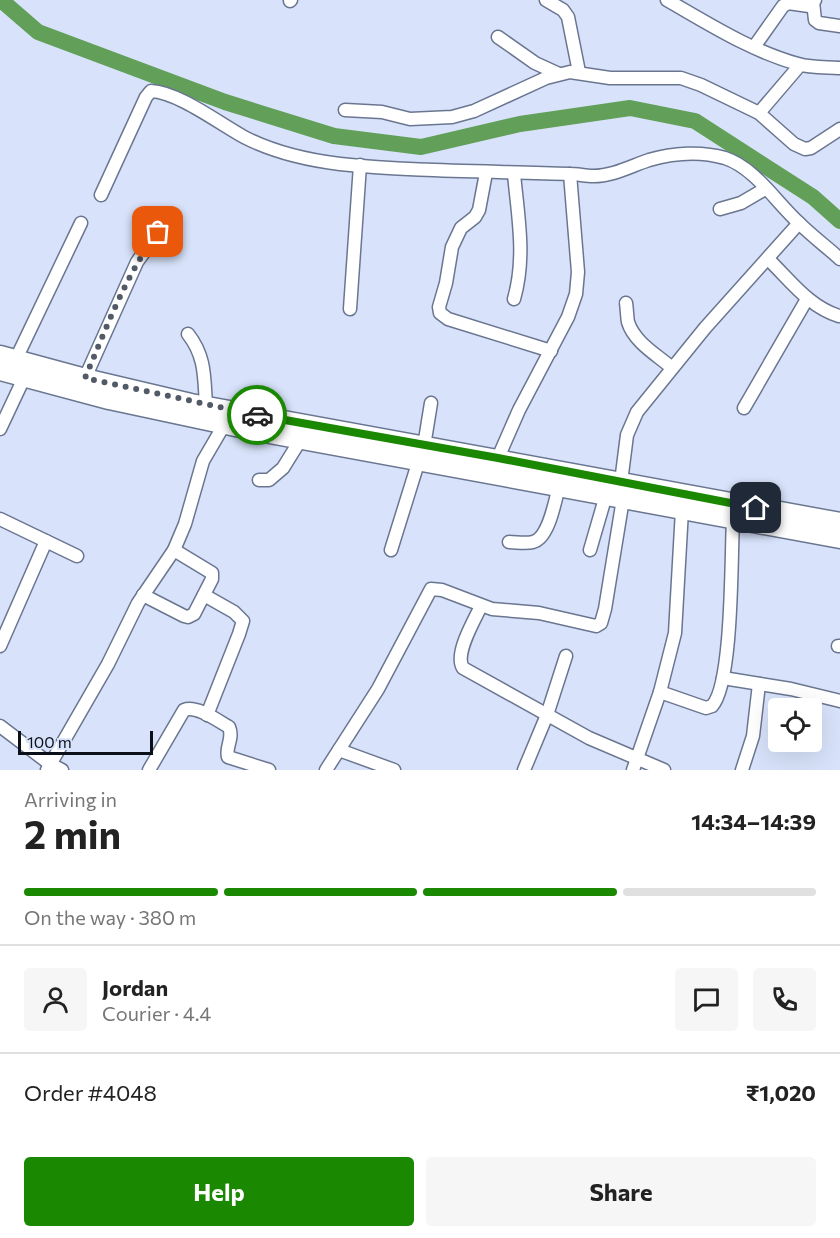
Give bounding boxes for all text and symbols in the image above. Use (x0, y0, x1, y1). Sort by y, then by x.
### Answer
pin (132, 206, 183, 257)
icon: bag (141, 215, 174, 248)
courier (227, 385, 287, 445)
icon: car (241, 399, 274, 432)
pin (730, 482, 781, 533)
icon: home (739, 491, 772, 524)
map controls (768, 698, 822, 752)
button: locate (768, 698, 822, 752)
scale bar (18, 728, 153, 756)
text: 100 m (27, 732, 72, 751)
text: Arriving in (24, 787, 117, 811)
text: 14:34–14:39 (691, 808, 816, 835)
text: 2 min (24, 809, 121, 857)
text: On the way · 380 m (24, 905, 196, 929)
button: person (24, 968, 87, 1031)
button: chat (675, 968, 738, 1031)
button: phone (753, 968, 816, 1031)
text: Jordan (102, 974, 168, 1001)
text: Courier · 4.4 (102, 1001, 211, 1025)
text: Order #4048 (24, 1079, 157, 1106)
text: ₹1,020 (746, 1079, 816, 1106)
button: Help (24, 1157, 414, 1226)
button: Share (426, 1157, 816, 1226)

